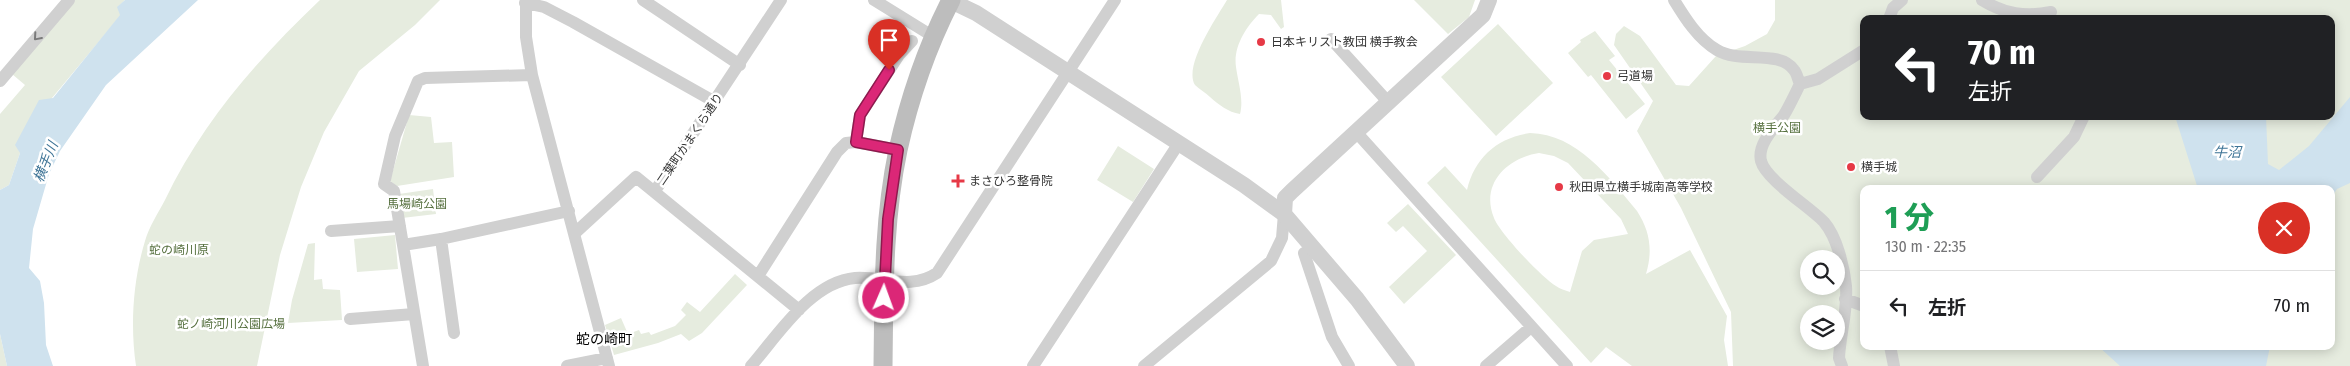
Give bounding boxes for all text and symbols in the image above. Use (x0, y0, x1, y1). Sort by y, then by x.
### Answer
pin (868, 19, 910, 70)
icon: arrive (875, 26, 903, 54)
one-way arrow (35, 31, 43, 40)
text: 70 m (1968, 31, 2036, 73)
place label: 日本キリスト教団 横手教会 (1271, 35, 1418, 49)
icon: left (1885, 35, 1950, 100)
marker: 日本キリスト教団 横手教会 (1255, 36, 1267, 48)
place label: 弓道場 (1617, 69, 1653, 83)
marker: 弓道場 (1601, 70, 1613, 82)
text: 左折 (1968, 78, 2012, 105)
street label: 二葉町かまくら通り (654, 90, 726, 188)
park label: 横手公園 (1753, 121, 1801, 135)
water label: 横手川 (30, 137, 62, 185)
water label: 牛沼 (2213, 144, 2243, 161)
place label: 横手城 (1861, 160, 1897, 174)
marker: 横手城 (1845, 161, 1857, 173)
marker: まさひろ整骨院 (951, 174, 965, 188)
place label: まさひろ整骨院 (969, 174, 1053, 188)
place label: 秋田県立横手城南高等学校 (1569, 180, 1713, 194)
marker: 秋田県立横手城南高等学校 (1553, 181, 1565, 193)
park label: 馬場崎公園 (387, 197, 447, 211)
text: 1 分 (1885, 200, 1934, 236)
button: close (2258, 202, 2310, 254)
text: 130 m · 22:35 (1885, 237, 1966, 256)
park label: 蛇の崎川原 (149, 243, 209, 257)
map controls (1800, 250, 1845, 350)
button: search (1800, 250, 1845, 295)
position arrow (857, 271, 909, 323)
icon: left (1885, 292, 1913, 320)
text: 70 m (2274, 294, 2310, 317)
text: 左折 (1928, 296, 1966, 319)
button: layers (1800, 305, 1845, 350)
park label: 蛇ノ崎河川公園広場 (177, 317, 285, 331)
district label: 蛇の崎町 (576, 331, 632, 348)

